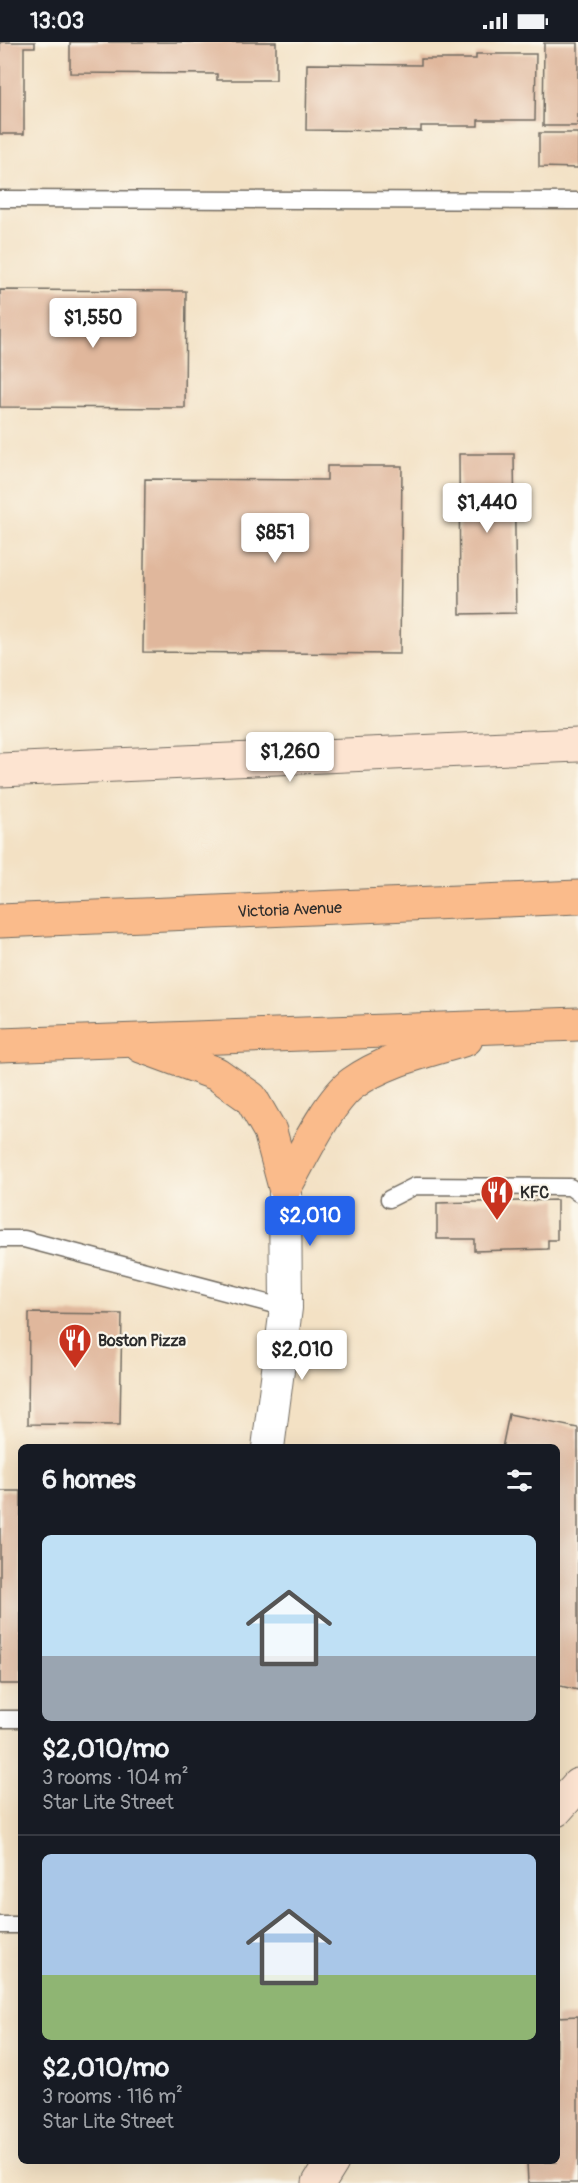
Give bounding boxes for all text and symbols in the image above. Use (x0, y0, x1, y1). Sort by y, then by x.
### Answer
text: 13:03 (30, 7, 84, 35)
pin: $1,550 (44, 298, 142, 349)
text: $1,550 (63, 305, 123, 330)
pin: $1,440 (438, 483, 536, 534)
text: $1,440 (457, 490, 517, 515)
pin: $851 (239, 513, 311, 564)
text: $851 (255, 520, 295, 545)
pin: $1,260 (241, 732, 339, 783)
text: $1,260 (260, 739, 320, 764)
street label: Victoria Avenue (237, 898, 342, 922)
restaurant icon: KFC (479, 1174, 515, 1221)
place label: KFC (520, 1183, 549, 1203)
pin: $2,010 (261, 1196, 359, 1247)
text: $2,010 (279, 1203, 341, 1228)
restaurant icon: Boston Pizza (57, 1322, 93, 1369)
pin: $2,010 (253, 1330, 351, 1381)
place label: Boston Pizza (98, 1331, 187, 1351)
text: $2,010 (271, 1337, 333, 1362)
text: 6 homes (42, 1464, 136, 1496)
icon: filters (503, 1464, 536, 1497)
icon: home (235, 1574, 343, 1682)
text: $2,010/mo (42, 1733, 169, 1765)
text: 3 rooms · 104 m² (42, 1765, 189, 1790)
text: Star Lite Street (42, 1790, 174, 1815)
icon: home (235, 1893, 343, 2001)
text: $2,010/mo (42, 2052, 169, 2084)
text: 3 rooms · 116 m² (42, 2084, 183, 2109)
text: Star Lite Street (42, 2109, 174, 2134)

